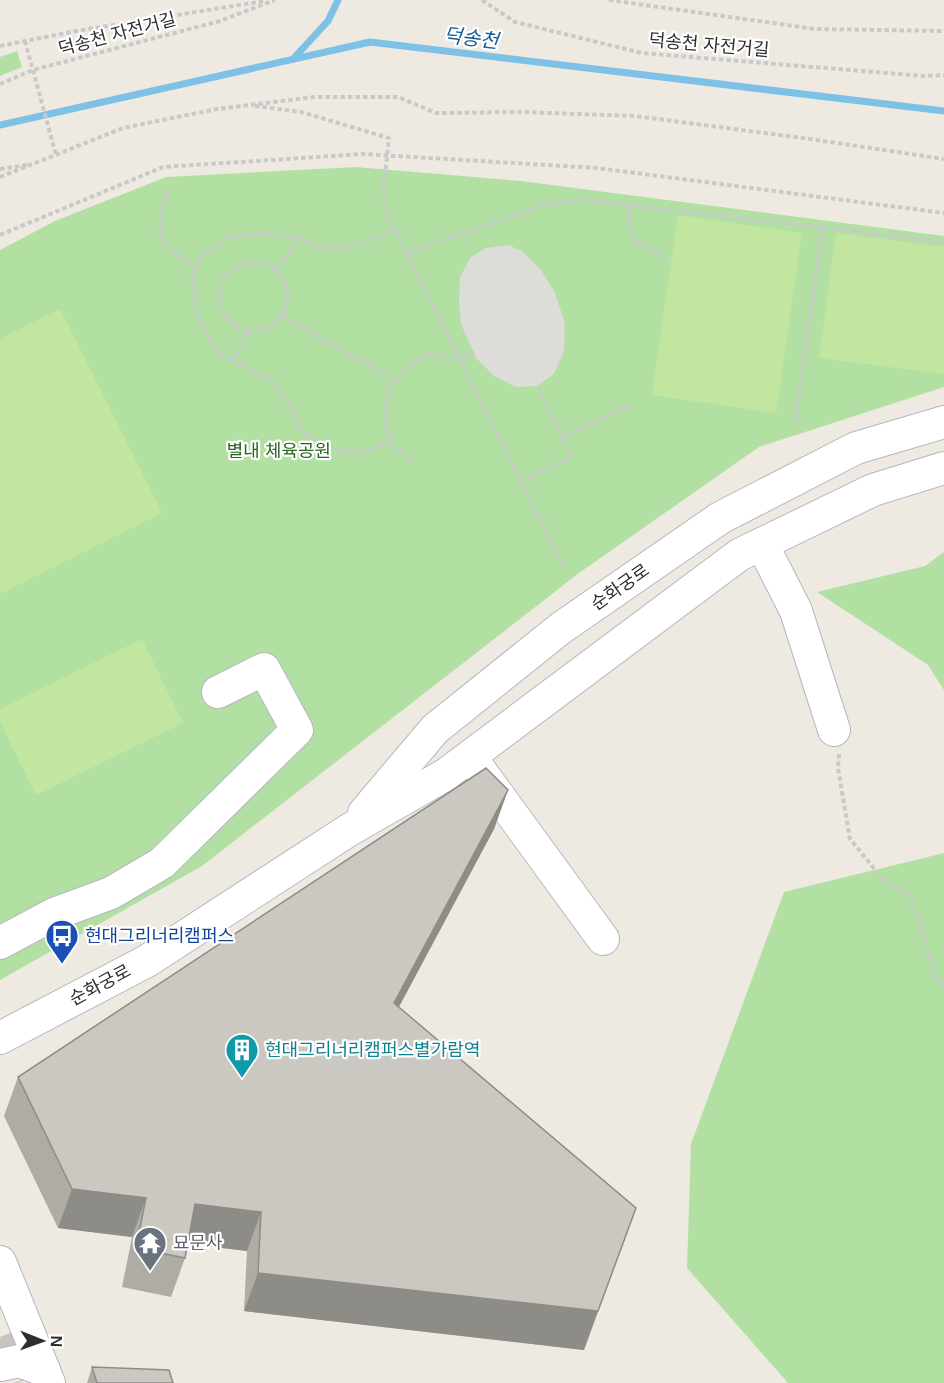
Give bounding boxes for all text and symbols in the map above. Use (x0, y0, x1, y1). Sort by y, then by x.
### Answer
street label: 덕송천 자전거길 (56, 9, 178, 59)
water label: 덕송천 (442, 24, 502, 53)
street label: 덕송천 자전거길 (648, 30, 770, 60)
park label: 별내 체육공원 (227, 441, 331, 461)
street label: 순화궁로 (587, 560, 653, 614)
bus stop icon: 현대그리너리캠퍼스 (44, 918, 80, 965)
place label: 현대그리너리캠퍼스 (85, 926, 234, 946)
street label: 순화궁로 (66, 961, 134, 1009)
building icon: 현대그리너리캠퍼스별가람역 (224, 1032, 260, 1079)
place label: 현대그리너리캠퍼스별가람역 (265, 1040, 480, 1060)
temple icon: 묘문사 (132, 1225, 168, 1272)
place label: 묘문사 (173, 1233, 223, 1253)
north arrow (12, 1311, 72, 1371)
text: N (48, 1335, 65, 1347)

